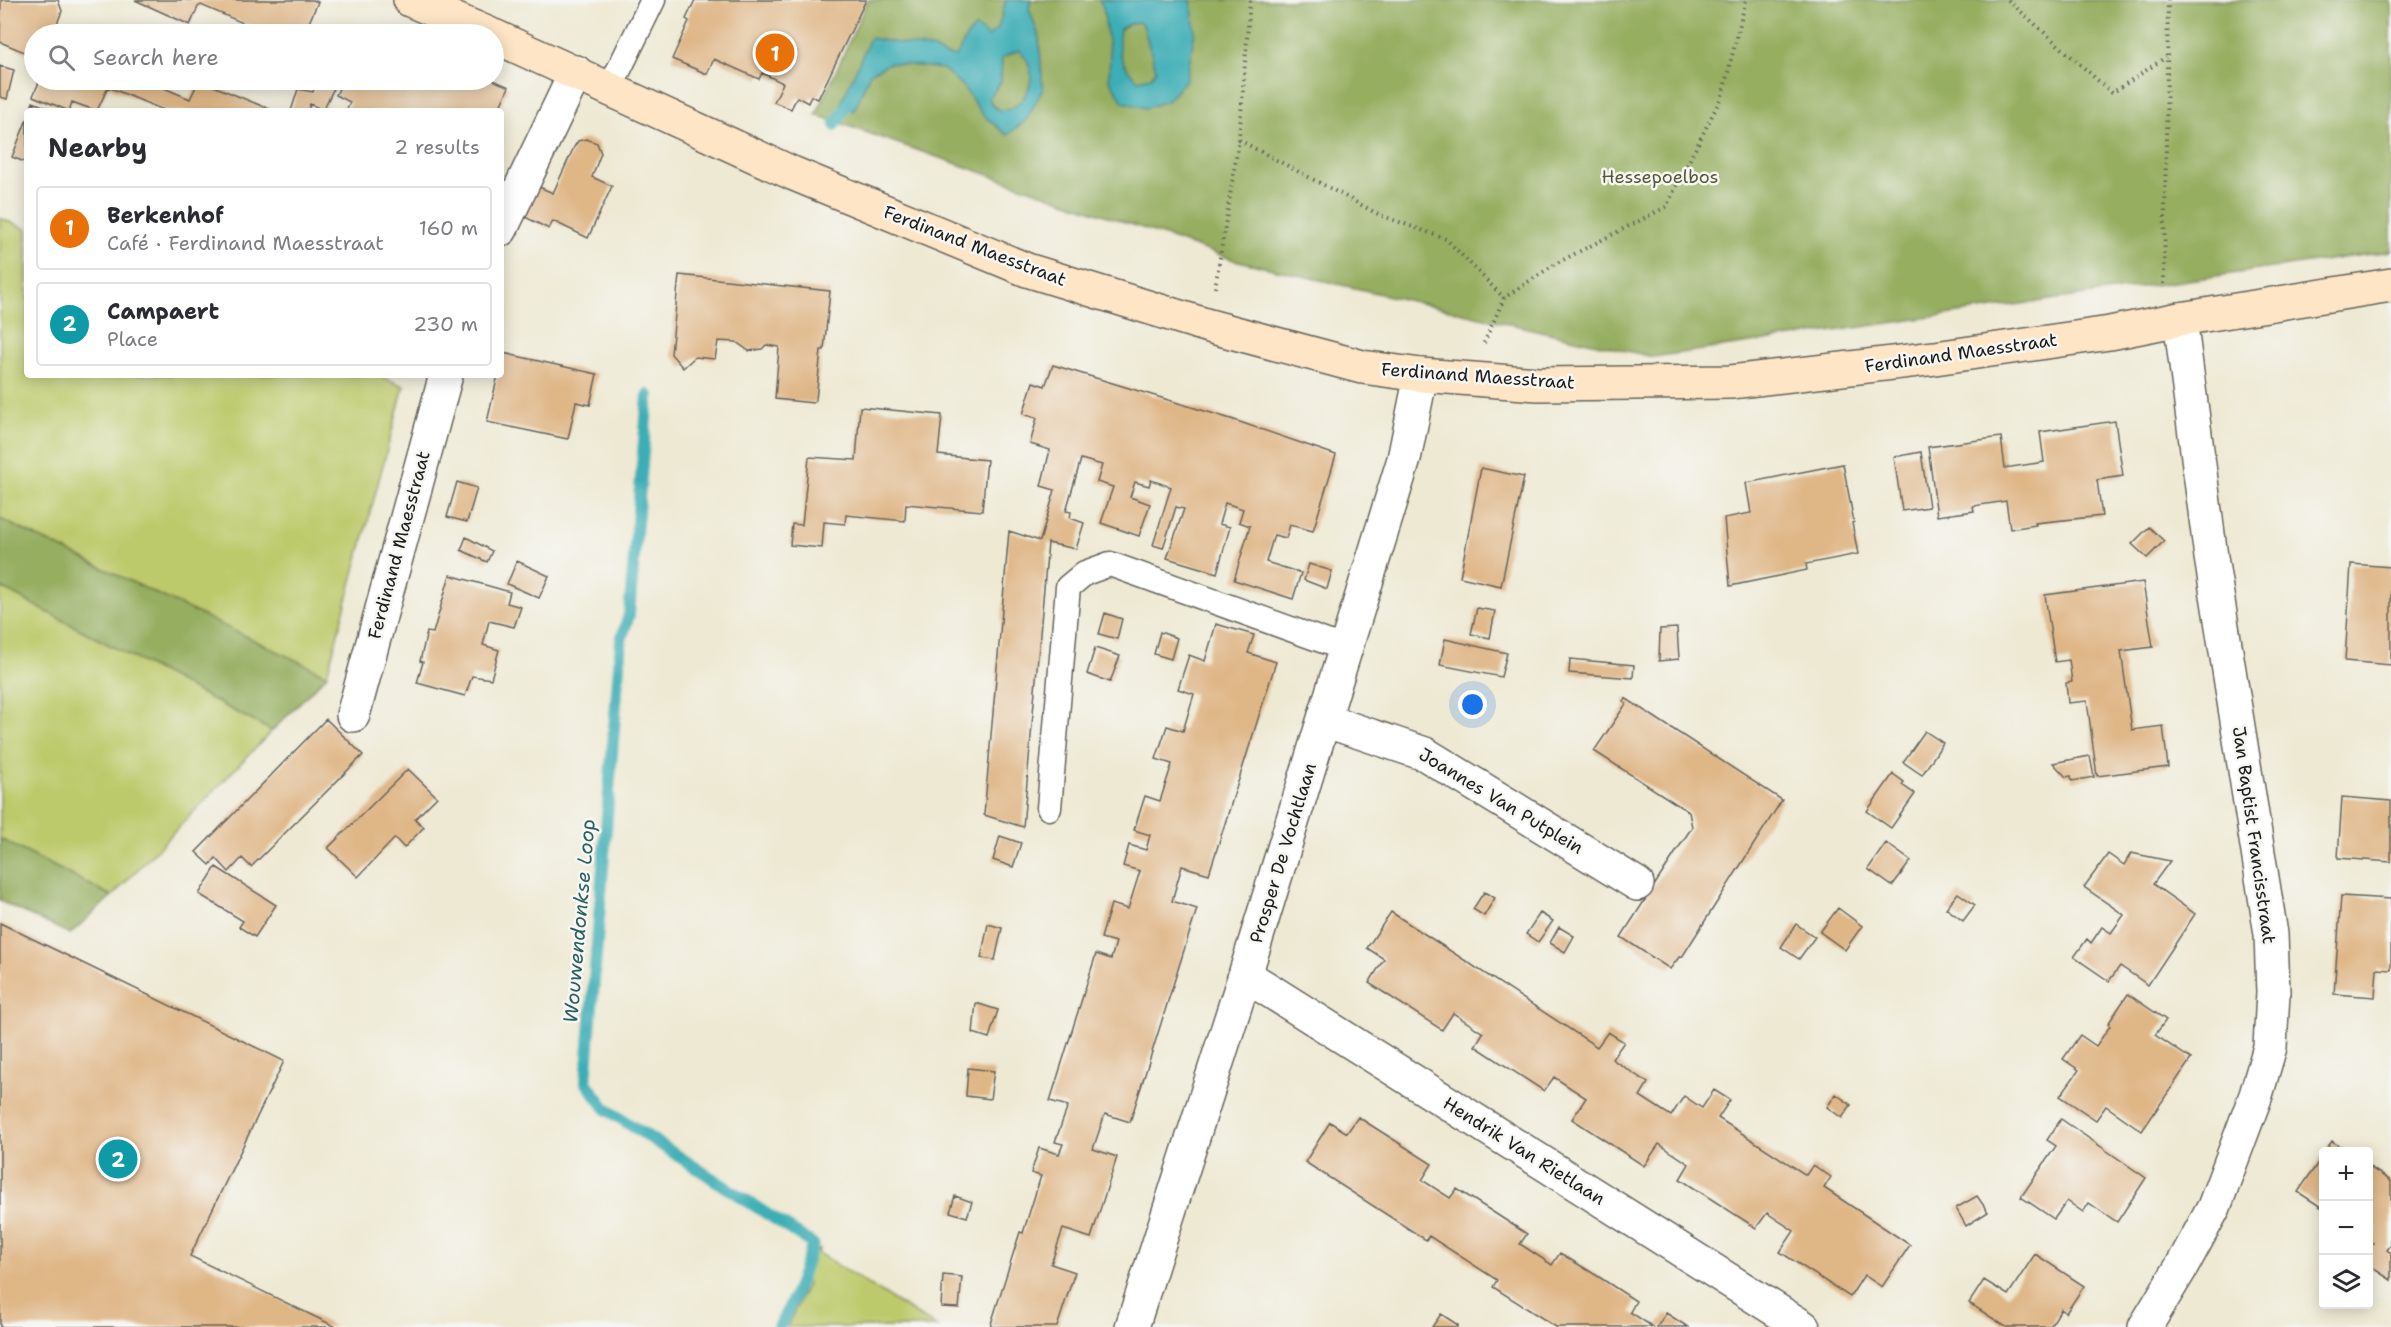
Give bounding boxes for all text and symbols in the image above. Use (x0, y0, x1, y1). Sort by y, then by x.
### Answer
search box (24, 24, 504, 90)
pin: 1 (756, 31, 794, 76)
icon: search (45, 41, 78, 74)
text: Search here (93, 43, 219, 72)
text: Nearby (48, 130, 147, 165)
text: 2 results (394, 134, 480, 160)
park label: Hessepoelbos (1602, 165, 1718, 189)
street label: Ferdinand Maesstraat (880, 200, 1070, 292)
text: Berkenhof (107, 201, 224, 230)
text: 1 (65, 215, 74, 241)
text: 160 m (419, 215, 478, 241)
text: Café · Ferdinand Maesstraat (107, 230, 384, 256)
text: Campaert (107, 297, 219, 326)
text: 2 (63, 311, 77, 337)
text: 230 m (413, 311, 478, 337)
text: Place (107, 326, 158, 352)
street label: Ferdinand Maesstraat (1863, 328, 2059, 378)
street label: Ferdinand Maesstraat (1380, 357, 1576, 395)
street label: Ferdinand Maesstraat (362, 448, 436, 642)
your location (1458, 690, 1487, 719)
street label: Jan Baptist Francisstraat (2227, 725, 2281, 945)
street label: Joannes Van Putplein (1414, 742, 1588, 860)
street label: Prosper De Vochtlaan (1244, 760, 1322, 946)
water label: Wouwendonkse Loop (557, 818, 601, 1024)
street label: Hendrik Van Rietlaan (1438, 1091, 1610, 1211)
pin: 2 (98, 1136, 138, 1182)
map controls (2319, 1147, 2373, 1309)
button: + (2319, 1147, 2373, 1201)
button: − (2319, 1201, 2373, 1255)
button: layers (2319, 1255, 2373, 1309)

